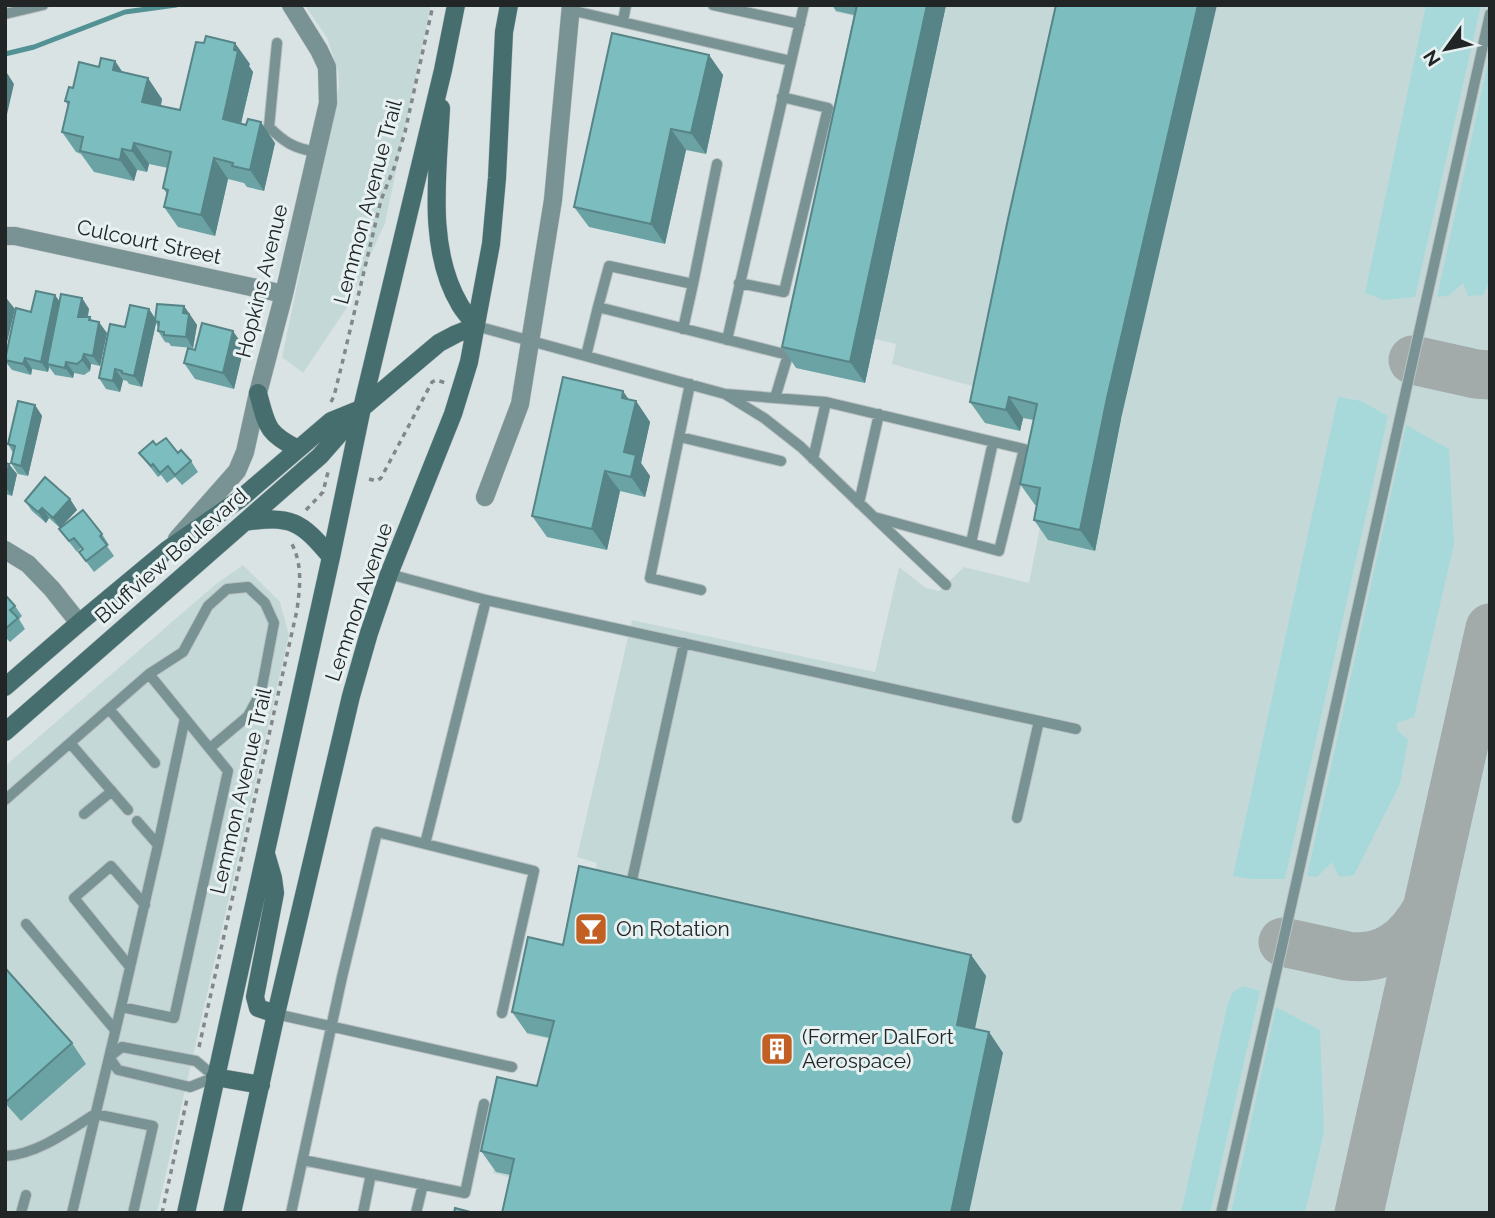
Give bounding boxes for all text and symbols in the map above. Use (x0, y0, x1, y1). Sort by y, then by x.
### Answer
north arrow (1411, 14, 1481, 84)
text: N (1419, 46, 1445, 70)
street label: Lemmon Avenue Trail (328, 97, 407, 307)
street label: Hopkins Avenue (230, 202, 293, 360)
street label: Culcourt Street (75, 214, 224, 269)
street label: Bluffview Boulevard (90, 483, 252, 628)
street label: Lemmon Avenue (320, 519, 397, 684)
street label: Lemmon Avenue Trail (205, 685, 276, 896)
bar icon: On Rotation (572, 910, 610, 948)
place label: On Rotation (616, 916, 730, 941)
place label: (Former DalFort Aerospace) (802, 1024, 954, 1073)
building icon: (Former DalFort Aerospace) (758, 1030, 796, 1068)

